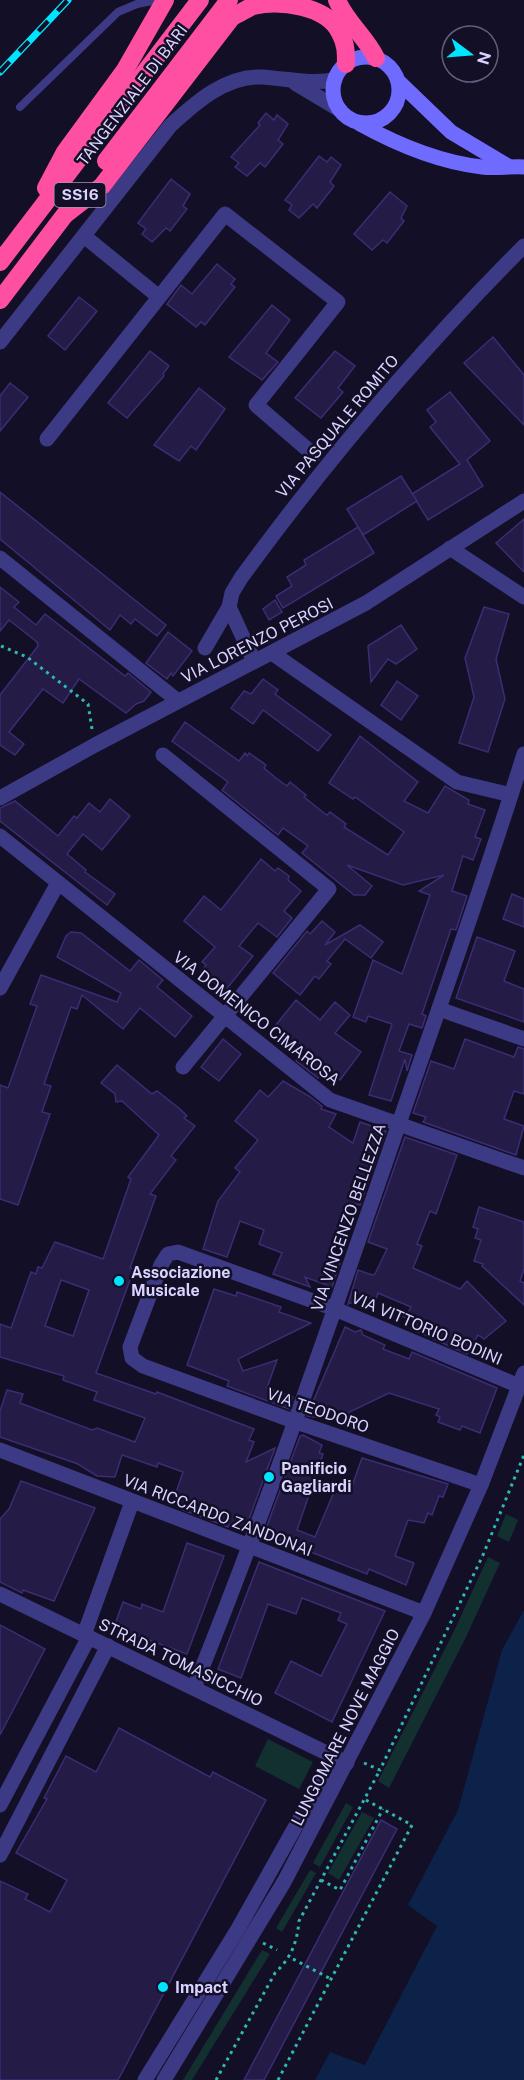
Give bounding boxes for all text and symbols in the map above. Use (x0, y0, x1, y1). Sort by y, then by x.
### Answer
street label: TANGENZIALE DI BARI (73, 21, 192, 169)
north arrow (440, 24, 500, 84)
text: N (473, 49, 495, 67)
road number: SS16 (54, 183, 106, 207)
street label: VIA PASQUALE ROMITO (272, 351, 403, 502)
street label: VIA LORENZO PEROSI (178, 594, 336, 687)
street label: VIA DOMENICO CIMAROSA (170, 947, 344, 1089)
street label: VIA VINCENZO BELLEZZA (307, 1121, 390, 1314)
place label: Associazione Musicale (131, 1263, 231, 1300)
marker: Associazione Musicale (112, 1274, 126, 1288)
street label: VIA VITTORIO BODINI (348, 1288, 505, 1369)
street label: VIA TEODORO (264, 1384, 371, 1437)
place label: Panificio Gagliardi (281, 1459, 351, 1496)
marker: Panificio Gagliardi (262, 1470, 276, 1484)
street label: VIA RICCARDO ZANDONAI (121, 1471, 315, 1560)
street label: STRADA TOMASICCHIO (96, 1614, 266, 1710)
street label: LUNGOMARE NOVE MAGGIO (287, 1626, 404, 1829)
place label: Impact (175, 1978, 228, 1997)
marker: Impact (156, 1980, 170, 1994)

